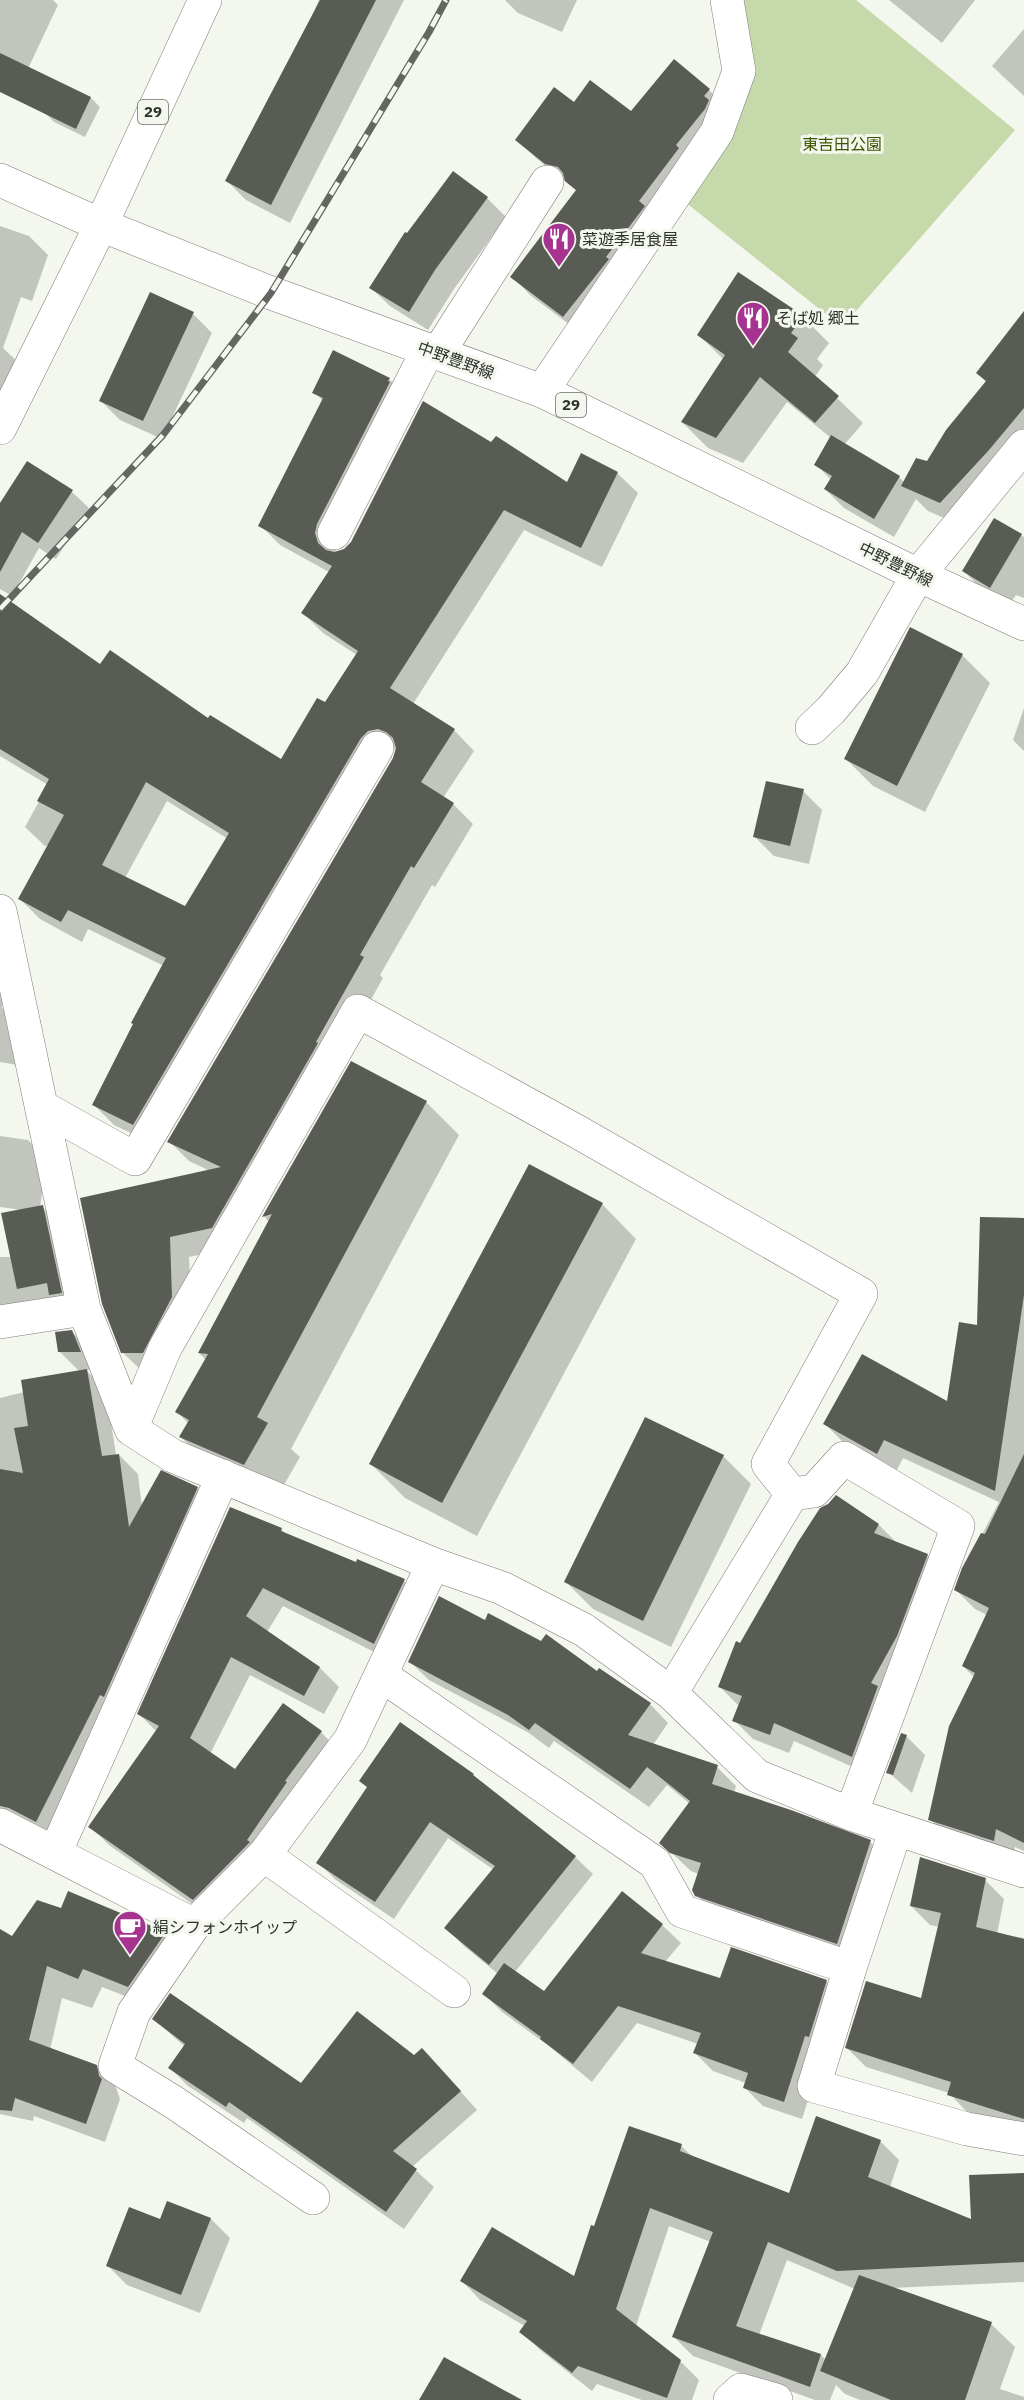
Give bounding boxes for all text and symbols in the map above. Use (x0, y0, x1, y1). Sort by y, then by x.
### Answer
road number: 29 (138, 100, 168, 124)
park label: 東吉田公園 (802, 134, 882, 154)
restaurant icon: 菜遊季居食屋 (541, 221, 577, 268)
place label: 菜遊季居食屋 (582, 229, 678, 249)
restaurant icon: そば処 郷土 (735, 300, 771, 347)
place label: そば処 郷土 (776, 308, 860, 328)
street label: 中野豊野線 (415, 337, 497, 383)
road number: 29 (556, 393, 586, 417)
street label: 中野豊野線 (856, 537, 936, 591)
cafe icon: 絹シフォンホイップ (112, 1909, 148, 1956)
place label: 絹シフォンホイップ (153, 1917, 297, 1937)

